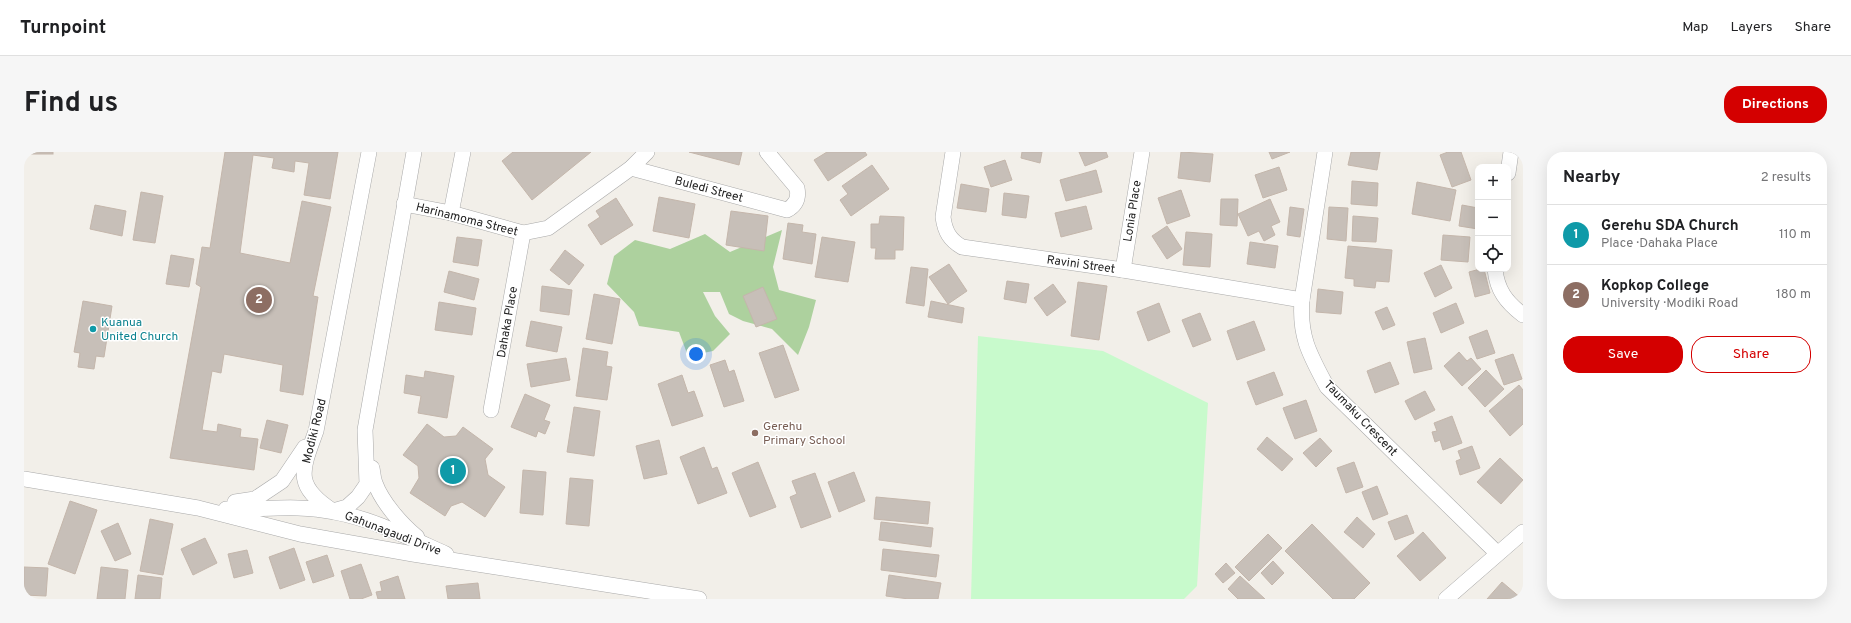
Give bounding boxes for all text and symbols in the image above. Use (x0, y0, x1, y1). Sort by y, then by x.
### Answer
text: Turnpoint (20, 16, 106, 40)
text: Map (1682, 19, 1708, 36)
text: Layers (1730, 19, 1772, 36)
text: Share (1794, 19, 1831, 36)
text: Find us (24, 86, 118, 122)
button: Directions (1724, 86, 1827, 123)
map controls (1475, 164, 1511, 272)
button: + (1475, 164, 1511, 200)
text: Nearby (1563, 167, 1620, 189)
text: 2 results (1761, 170, 1811, 186)
street label: Buledi Street (673, 173, 745, 207)
street label: Lonia Place (1120, 179, 1146, 243)
street label: Harinamoma Street (414, 200, 520, 240)
button: − (1475, 200, 1511, 236)
text: Gerehu SDA Church (1601, 217, 1739, 236)
text: 1 (1573, 227, 1579, 243)
text: 110 m (1779, 227, 1811, 243)
button: locate (1475, 236, 1511, 272)
text: Place · Dahaka Place (1601, 236, 1718, 252)
street label: Ravini Street (1046, 252, 1116, 278)
text: Kopkop College (1601, 277, 1709, 296)
pin: 2 (246, 285, 272, 315)
street label: Dahaka Place (494, 285, 522, 359)
text: 2 (1572, 287, 1580, 303)
text: 180 m (1776, 287, 1811, 303)
text: University · Modiki Road (1601, 296, 1738, 312)
place label: Kuanua United Church (101, 315, 178, 345)
marker: Kuanua United Church (88, 324, 98, 334)
button: Save (1563, 336, 1683, 373)
button: Share (1691, 336, 1811, 373)
your location (686, 344, 706, 364)
street label: Taumaku Crescent (1320, 377, 1401, 460)
street label: Modiki Road (299, 397, 331, 465)
place label: Gerehu Primary School (763, 419, 846, 449)
marker: Gerehu Primary School (750, 428, 760, 438)
pin: 1 (440, 456, 466, 486)
street label: Gahunagaudi Drive (342, 508, 443, 560)

